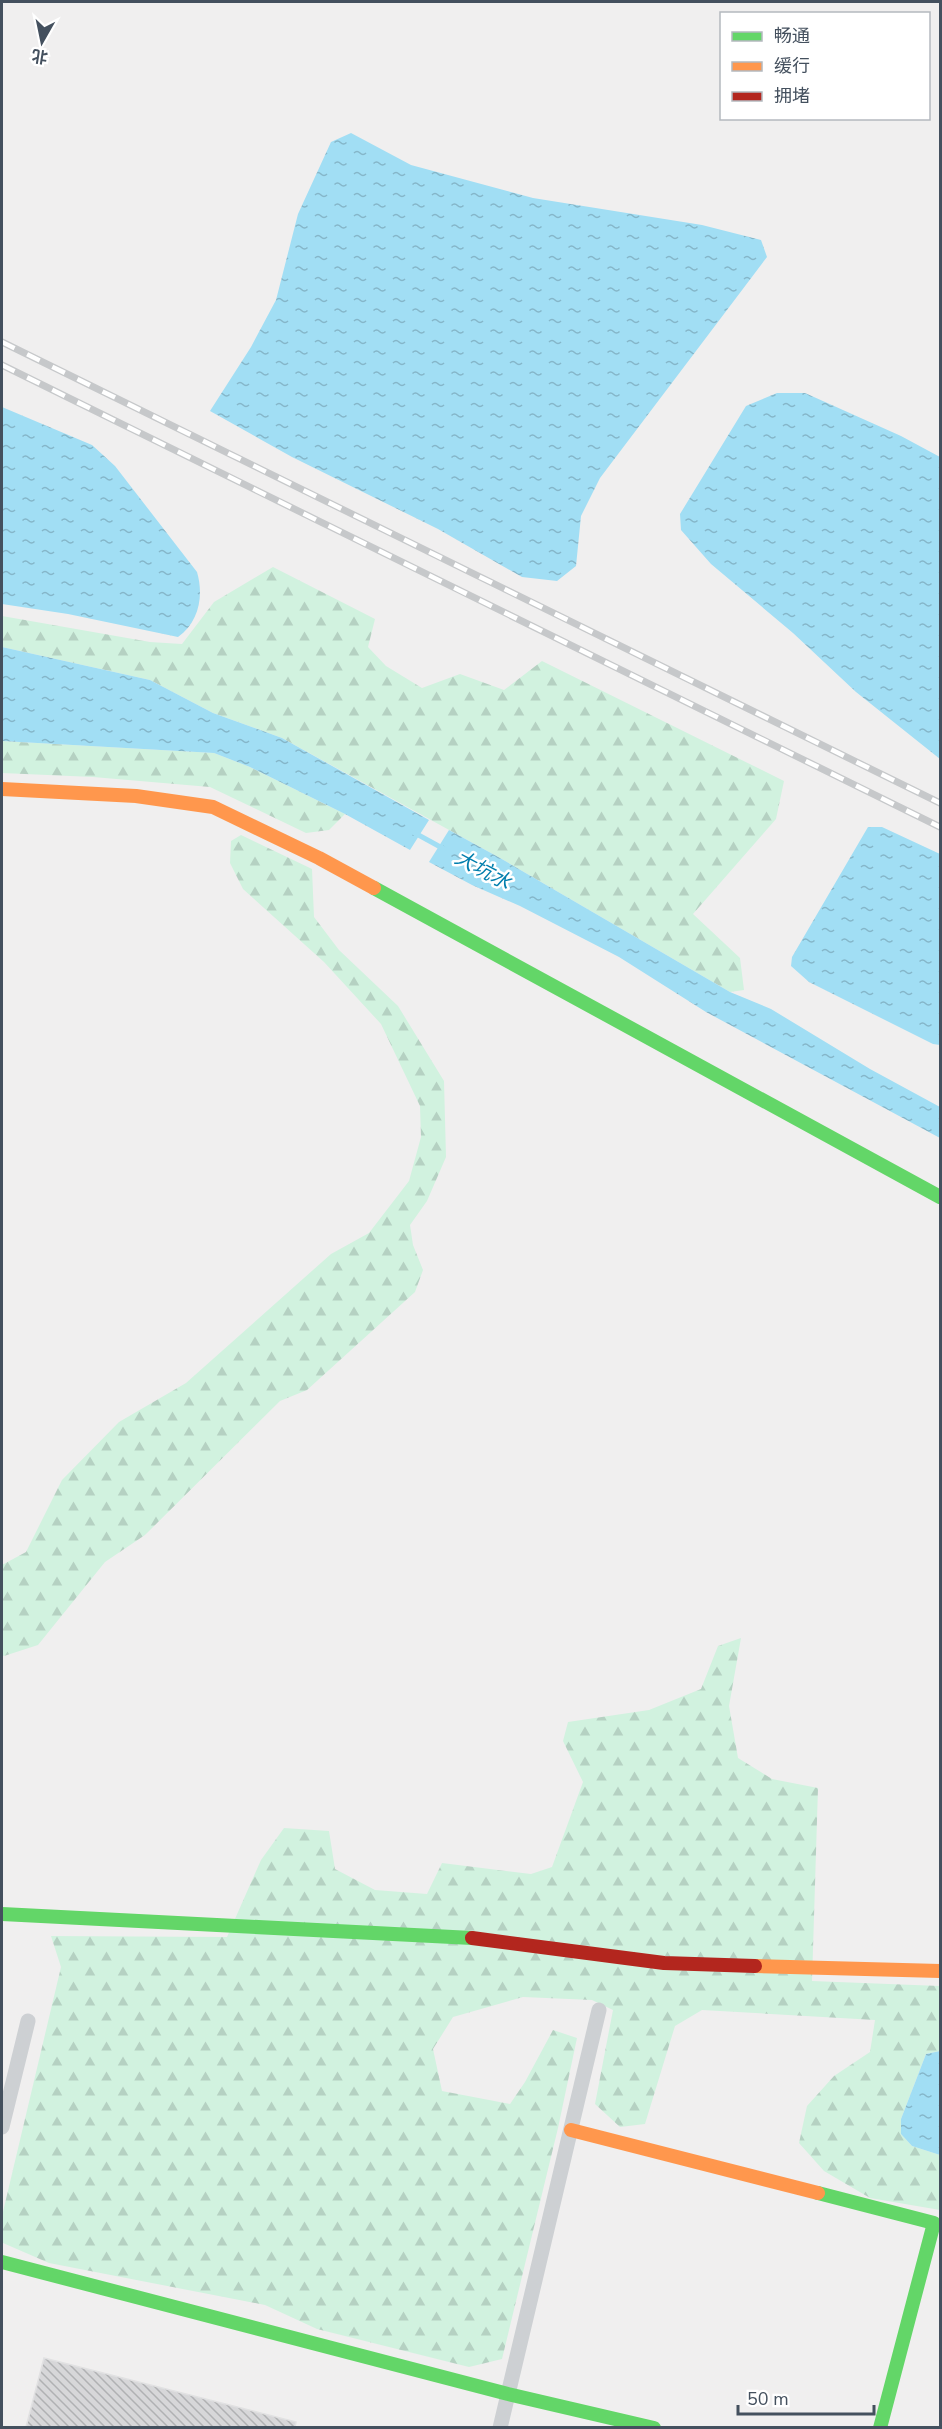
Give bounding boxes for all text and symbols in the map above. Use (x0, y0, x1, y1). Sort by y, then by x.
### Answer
north arrow (12, 12, 72, 72)
legend (720, 12, 930, 120)
text: 畅通 (774, 24, 810, 48)
text: 北 (30, 44, 49, 68)
text: 缓行 (774, 54, 810, 78)
text: 拥堵 (774, 84, 810, 108)
water label: 大坑水 (450, 844, 517, 896)
scale bar (738, 2378, 874, 2416)
text: 50 m (747, 2387, 789, 2411)

